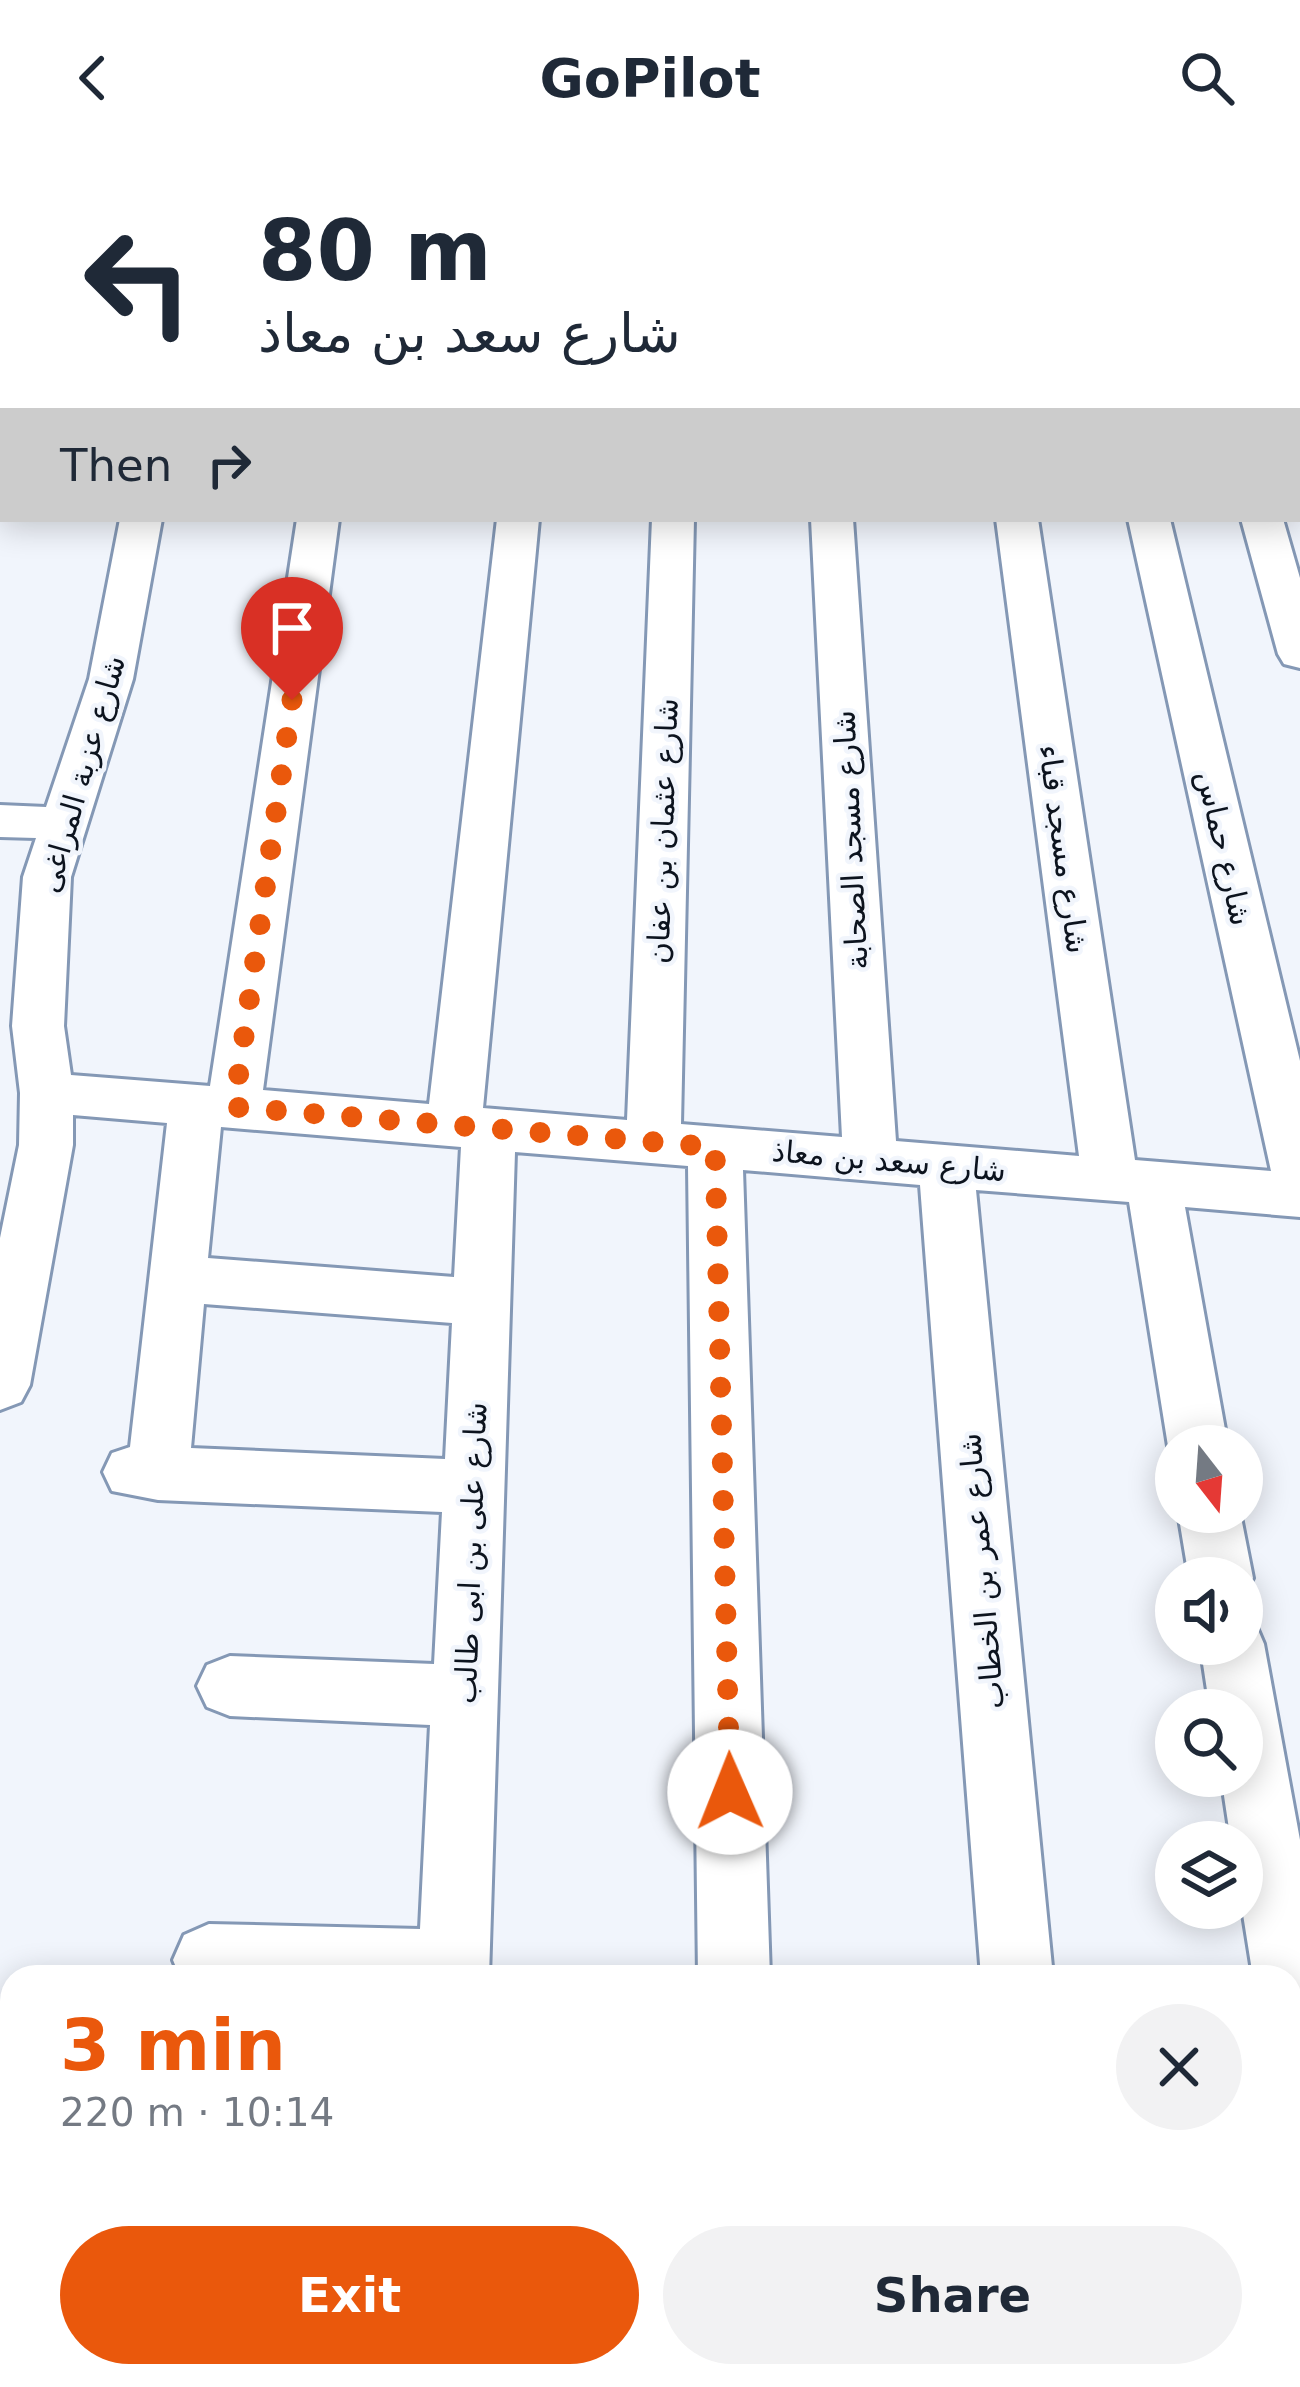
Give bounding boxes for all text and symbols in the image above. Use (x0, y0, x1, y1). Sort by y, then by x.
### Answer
icon: back (60, 45, 126, 111)
icon: search (1174, 45, 1240, 111)
text: GoPilot (540, 47, 760, 110)
text: 80 m (258, 202, 492, 300)
icon: left (60, 204, 216, 360)
text: شارع سعد بن معاذ (258, 302, 681, 365)
icon: right (196, 432, 262, 498)
text: Then (60, 439, 172, 492)
pin (241, 577, 343, 700)
icon: arrive (259, 595, 325, 661)
street label: شارع عزبة المراغى (31, 651, 132, 896)
street label: شارع عثمان بن عفان (640, 697, 685, 965)
street label: شارع مسجد الصحابة (826, 709, 875, 971)
street label: شارع مسجد قباء (1032, 742, 1095, 956)
street label: شارع حماس (1190, 767, 1259, 929)
street label: شارع سعد بن معاذ (771, 1133, 1008, 1188)
street label: شارع على بن ابى طالب (448, 1401, 493, 1705)
north arrow (1155, 1425, 1263, 1533)
map controls (1155, 1425, 1263, 1929)
street label: شارع عمر بن الخطاب (952, 1431, 1011, 1711)
button: sound (1155, 1557, 1263, 1665)
button: search (1155, 1689, 1263, 1797)
position arrow (667, 1729, 793, 1855)
button: layers (1155, 1821, 1263, 1929)
text: 3 min (60, 2003, 286, 2087)
button: close (1116, 2004, 1242, 2130)
text: 220 m · 10:14 (60, 2090, 334, 2135)
button: Exit (60, 2226, 639, 2364)
button: Share (663, 2226, 1242, 2364)

